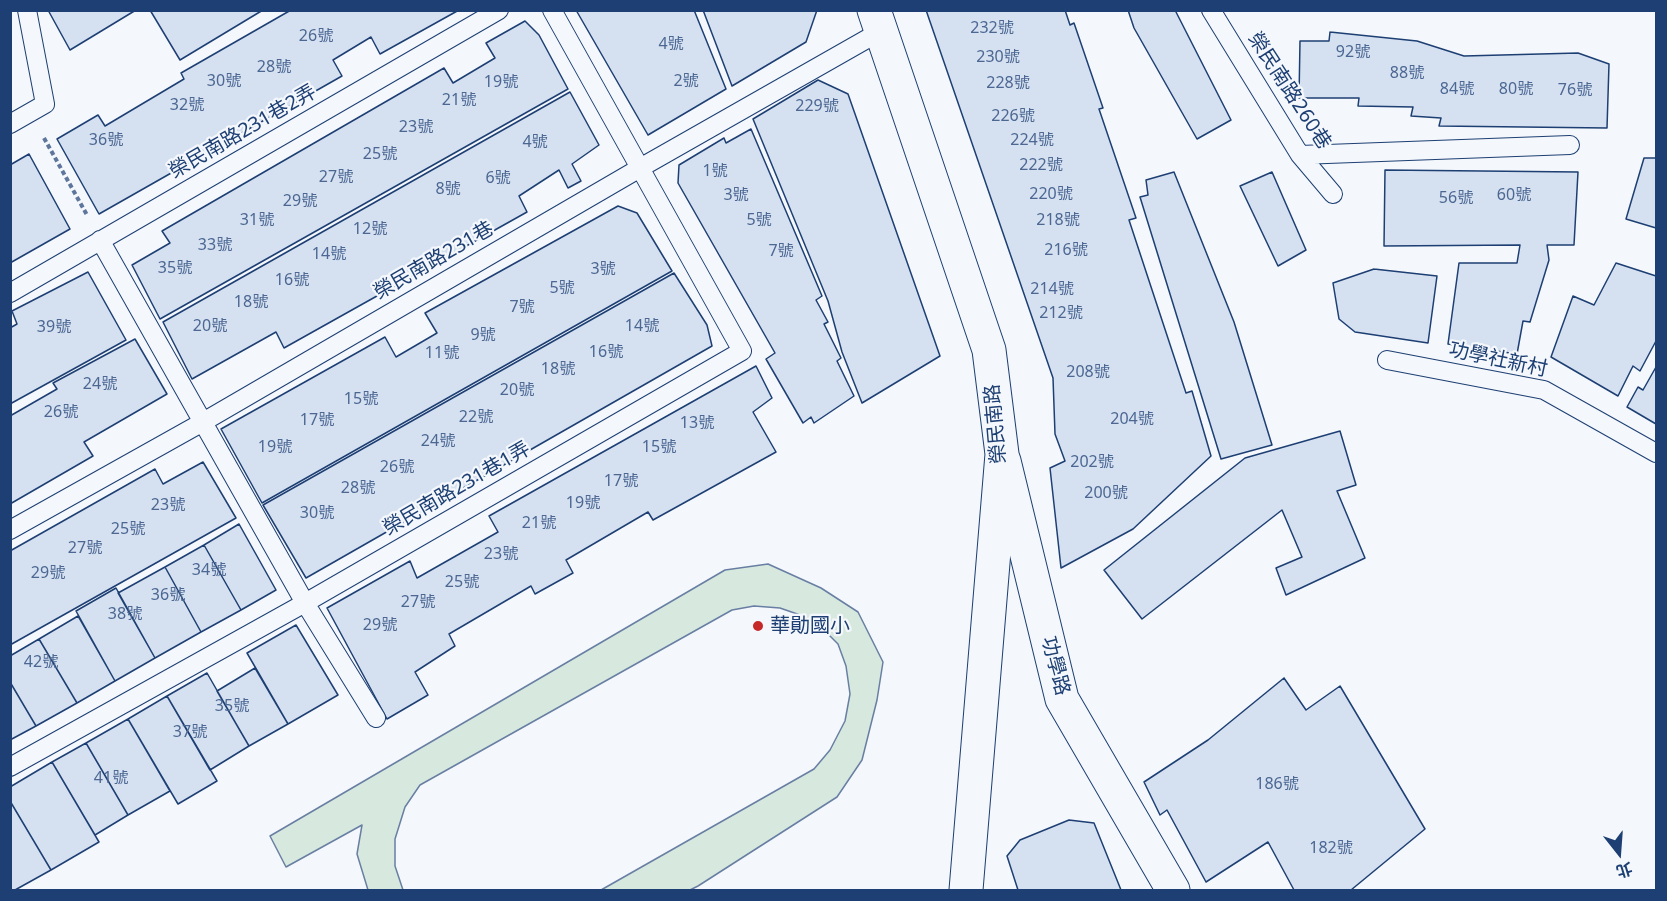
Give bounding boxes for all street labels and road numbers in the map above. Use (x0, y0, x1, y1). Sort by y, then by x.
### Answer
street label: 榮民南路260巷 (1242, 28, 1336, 154)
street label: 榮民南路231巷2弄 (165, 80, 321, 184)
street label: 榮民南路231巷 (370, 217, 498, 305)
street label: 功學社新村 (1447, 338, 1549, 382)
street label: 榮民南路 (981, 383, 1011, 465)
street label: 榮民南路231巷1弄 (379, 437, 535, 541)
street label: 功學路 (1036, 634, 1074, 698)

